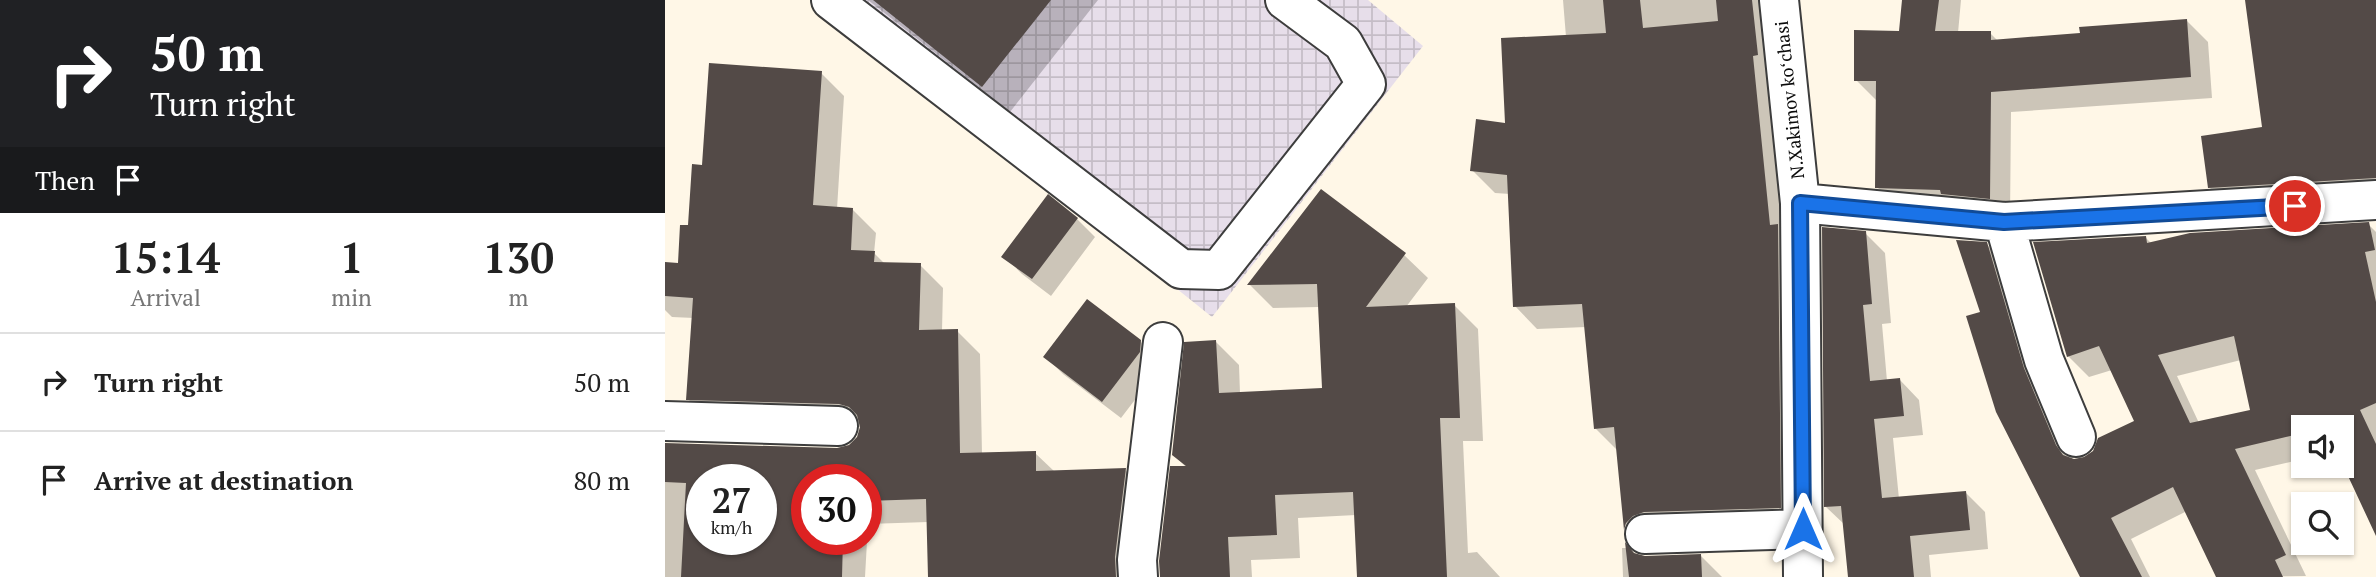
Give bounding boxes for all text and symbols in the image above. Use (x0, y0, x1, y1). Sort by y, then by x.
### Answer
text: 50 m (150, 20, 264, 85)
street label: N.Xakimov koʻchasi (1769, 20, 1809, 180)
icon: right (35, 28, 126, 119)
text: Turn right (150, 83, 296, 125)
icon: arrive (109, 161, 147, 199)
text: Then (35, 163, 95, 197)
pin (2265, 176, 2325, 236)
icon: arrive (2276, 187, 2314, 225)
text: 15:14 (111, 229, 220, 285)
text: 1 (340, 229, 363, 285)
text: 130 (483, 229, 554, 285)
text: Arrival (130, 282, 201, 313)
text: min (331, 282, 372, 313)
text: m (508, 282, 528, 313)
icon: right (35, 363, 73, 401)
text: Turn right (94, 365, 223, 399)
text: 50 m (574, 365, 630, 399)
map controls (2291, 415, 2354, 555)
button: sound (2291, 415, 2354, 478)
icon: arrive (35, 461, 73, 499)
text: Arrive at destination (94, 463, 353, 497)
text: 80 m (574, 463, 630, 497)
speed limit sign: 30 (791, 464, 882, 555)
text: 27 (712, 477, 751, 523)
position arrow (1766, 492, 1840, 566)
button: search (2291, 492, 2354, 555)
text: km/h (711, 515, 752, 539)

